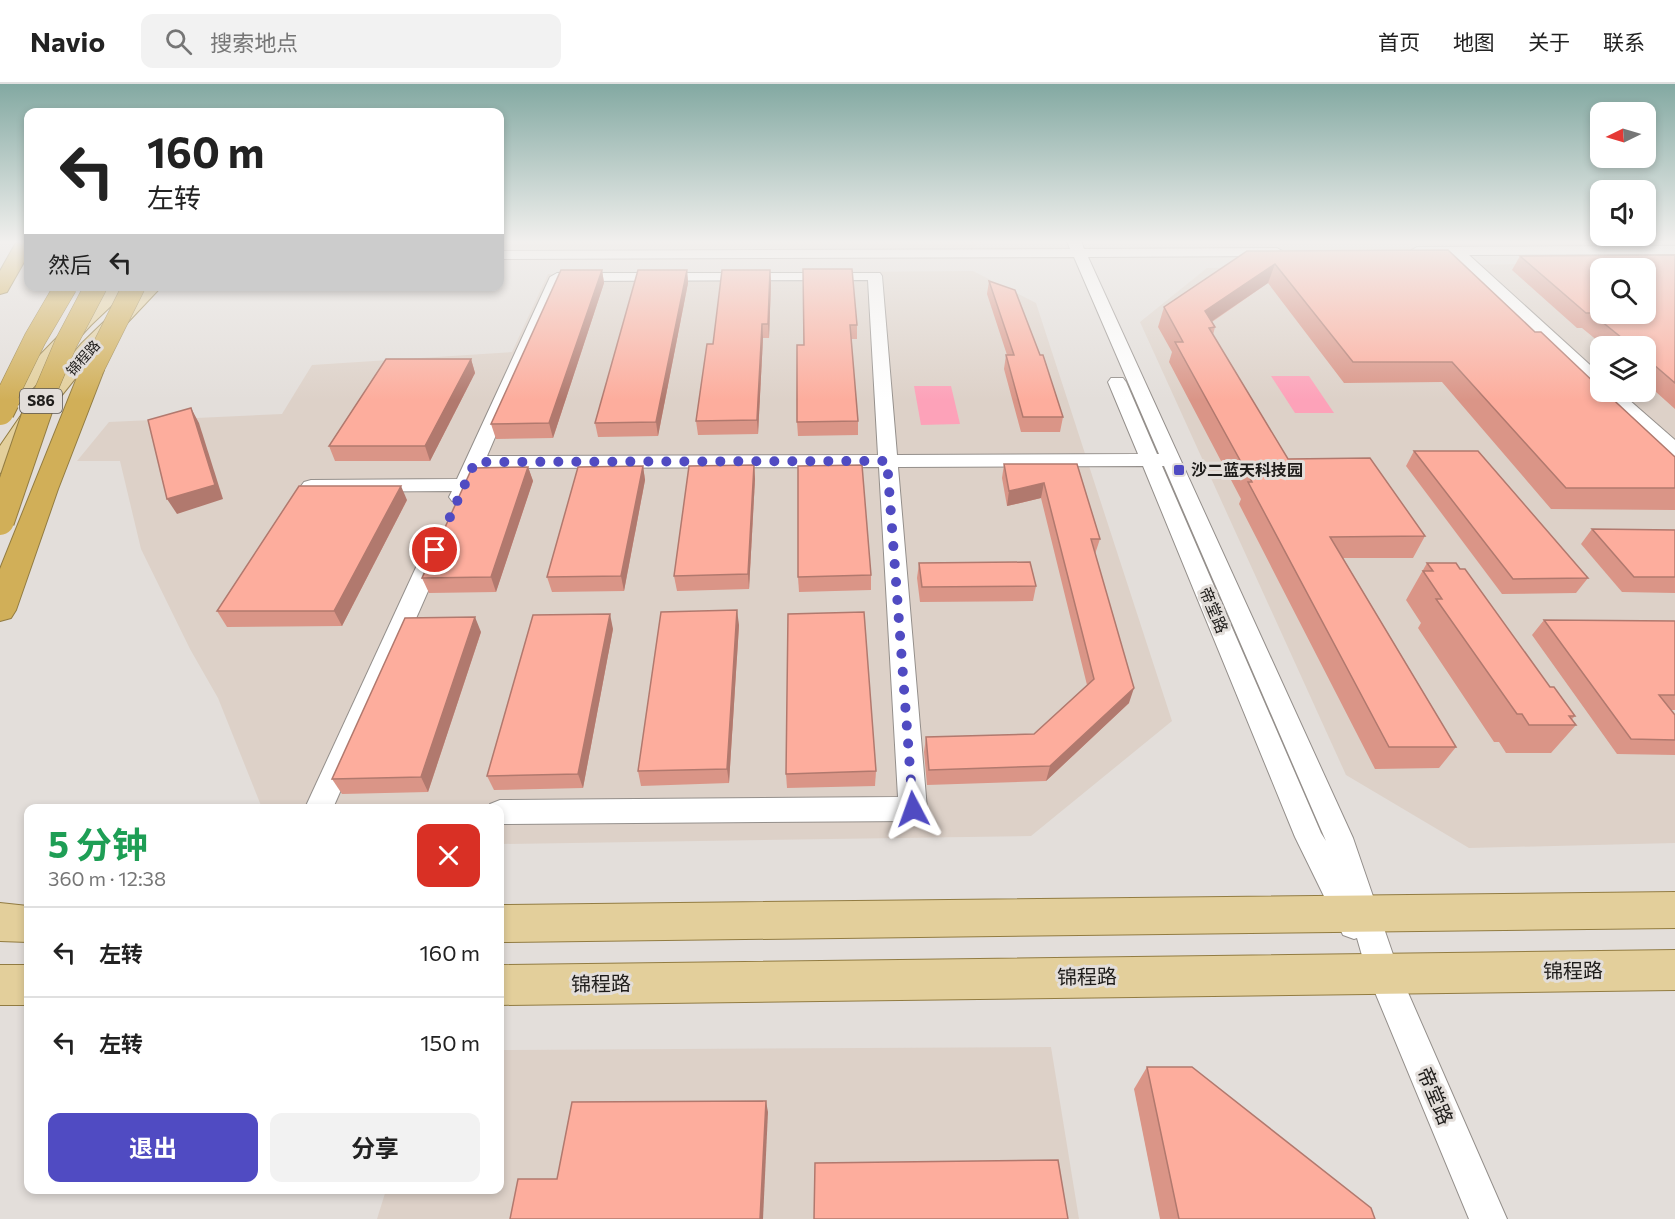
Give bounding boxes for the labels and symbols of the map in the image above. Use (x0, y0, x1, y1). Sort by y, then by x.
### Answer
north arrow (1590, 102, 1656, 168)
street label: 锦程路 (62, 336, 103, 379)
road number: S86 (20, 389, 62, 413)
place label: 沙二蓝天科技园 (1191, 460, 1303, 479)
marker: 沙二蓝天科技园 (1172, 463, 1186, 477)
pin (409, 524, 460, 575)
street label: 帝堂路 (1196, 584, 1233, 636)
position arrow (881, 777, 945, 841)
street label: 锦程路 (1543, 957, 1603, 983)
street label: 锦程路 (1057, 963, 1117, 989)
street label: 锦程路 (571, 970, 631, 996)
street label: 帝堂路 (1413, 1063, 1459, 1128)

